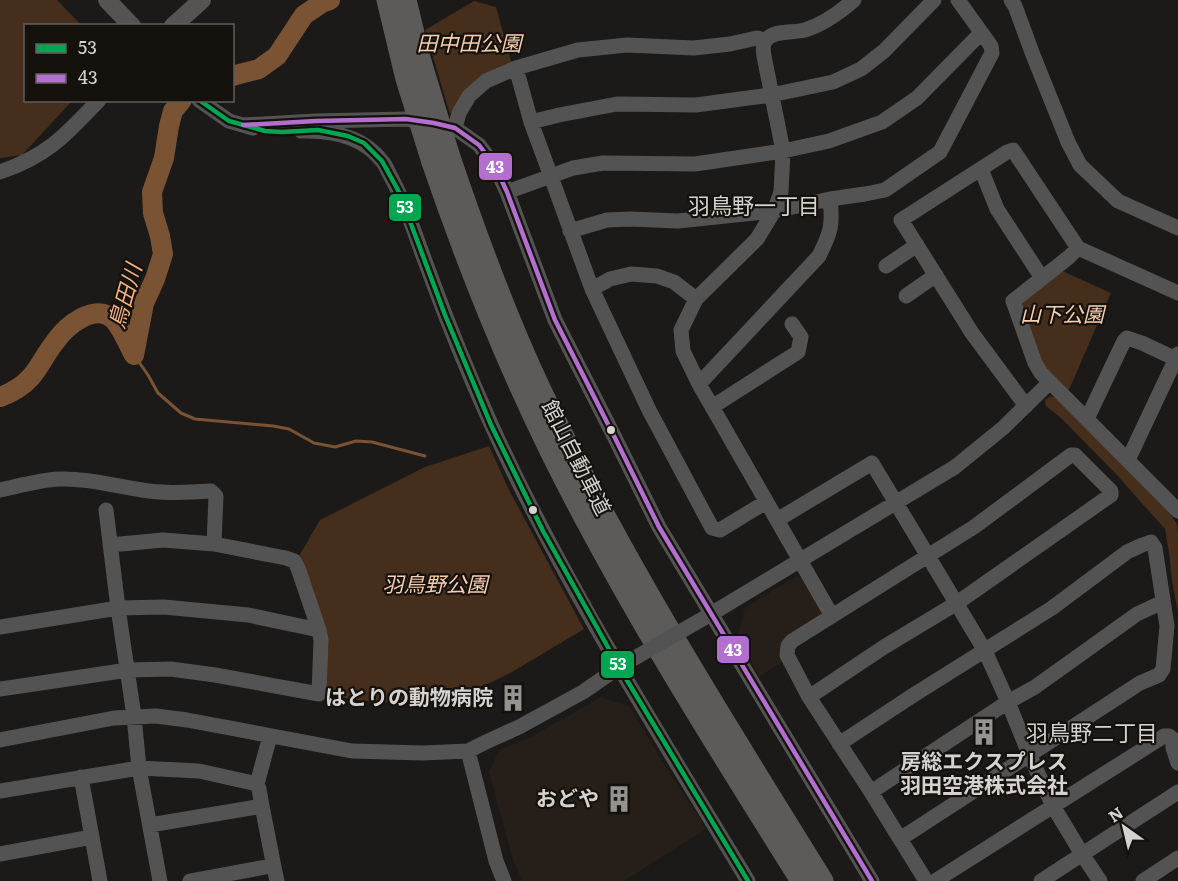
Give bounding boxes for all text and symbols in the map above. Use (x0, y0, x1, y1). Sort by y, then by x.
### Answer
legend (24, 24, 234, 102)
park label: 田中田公園 (417, 26, 524, 57)
text: 53 (78, 33, 97, 60)
text: 43 (78, 63, 98, 90)
line badge: 43 (478, 152, 513, 181)
text: 43 (486, 154, 504, 178)
district label: 羽鳥野一丁目 (688, 188, 820, 221)
line badge: 53 (388, 193, 422, 222)
text: 53 (396, 194, 414, 218)
water label: 鳥田川 (99, 257, 149, 332)
park label: 山下公園 (1020, 297, 1107, 328)
street label: 館山自動車道 (536, 394, 621, 520)
unlabelled marker (605, 424, 617, 436)
unlabelled marker (527, 504, 539, 516)
park label: 羽鳥野公園 (383, 567, 490, 598)
line badge: 43 (716, 635, 750, 664)
text: 43 (724, 637, 742, 661)
line badge: 53 (600, 650, 635, 679)
text: 53 (609, 651, 627, 675)
place label: はとりの動物病院 (325, 680, 493, 711)
building icon: はとりの動物病院 (498, 683, 528, 713)
district label: 羽鳥野二丁目 (1026, 715, 1158, 748)
building icon: 房総エクスプレス 羽田空港株式会社 (969, 717, 999, 747)
place label: 房総エクスプレス 羽田空港株式会社 (900, 744, 1068, 799)
place label: おどや (536, 781, 599, 812)
building icon: おどや (604, 784, 634, 814)
north arrow (1094, 797, 1154, 857)
text: N (1103, 800, 1127, 827)

